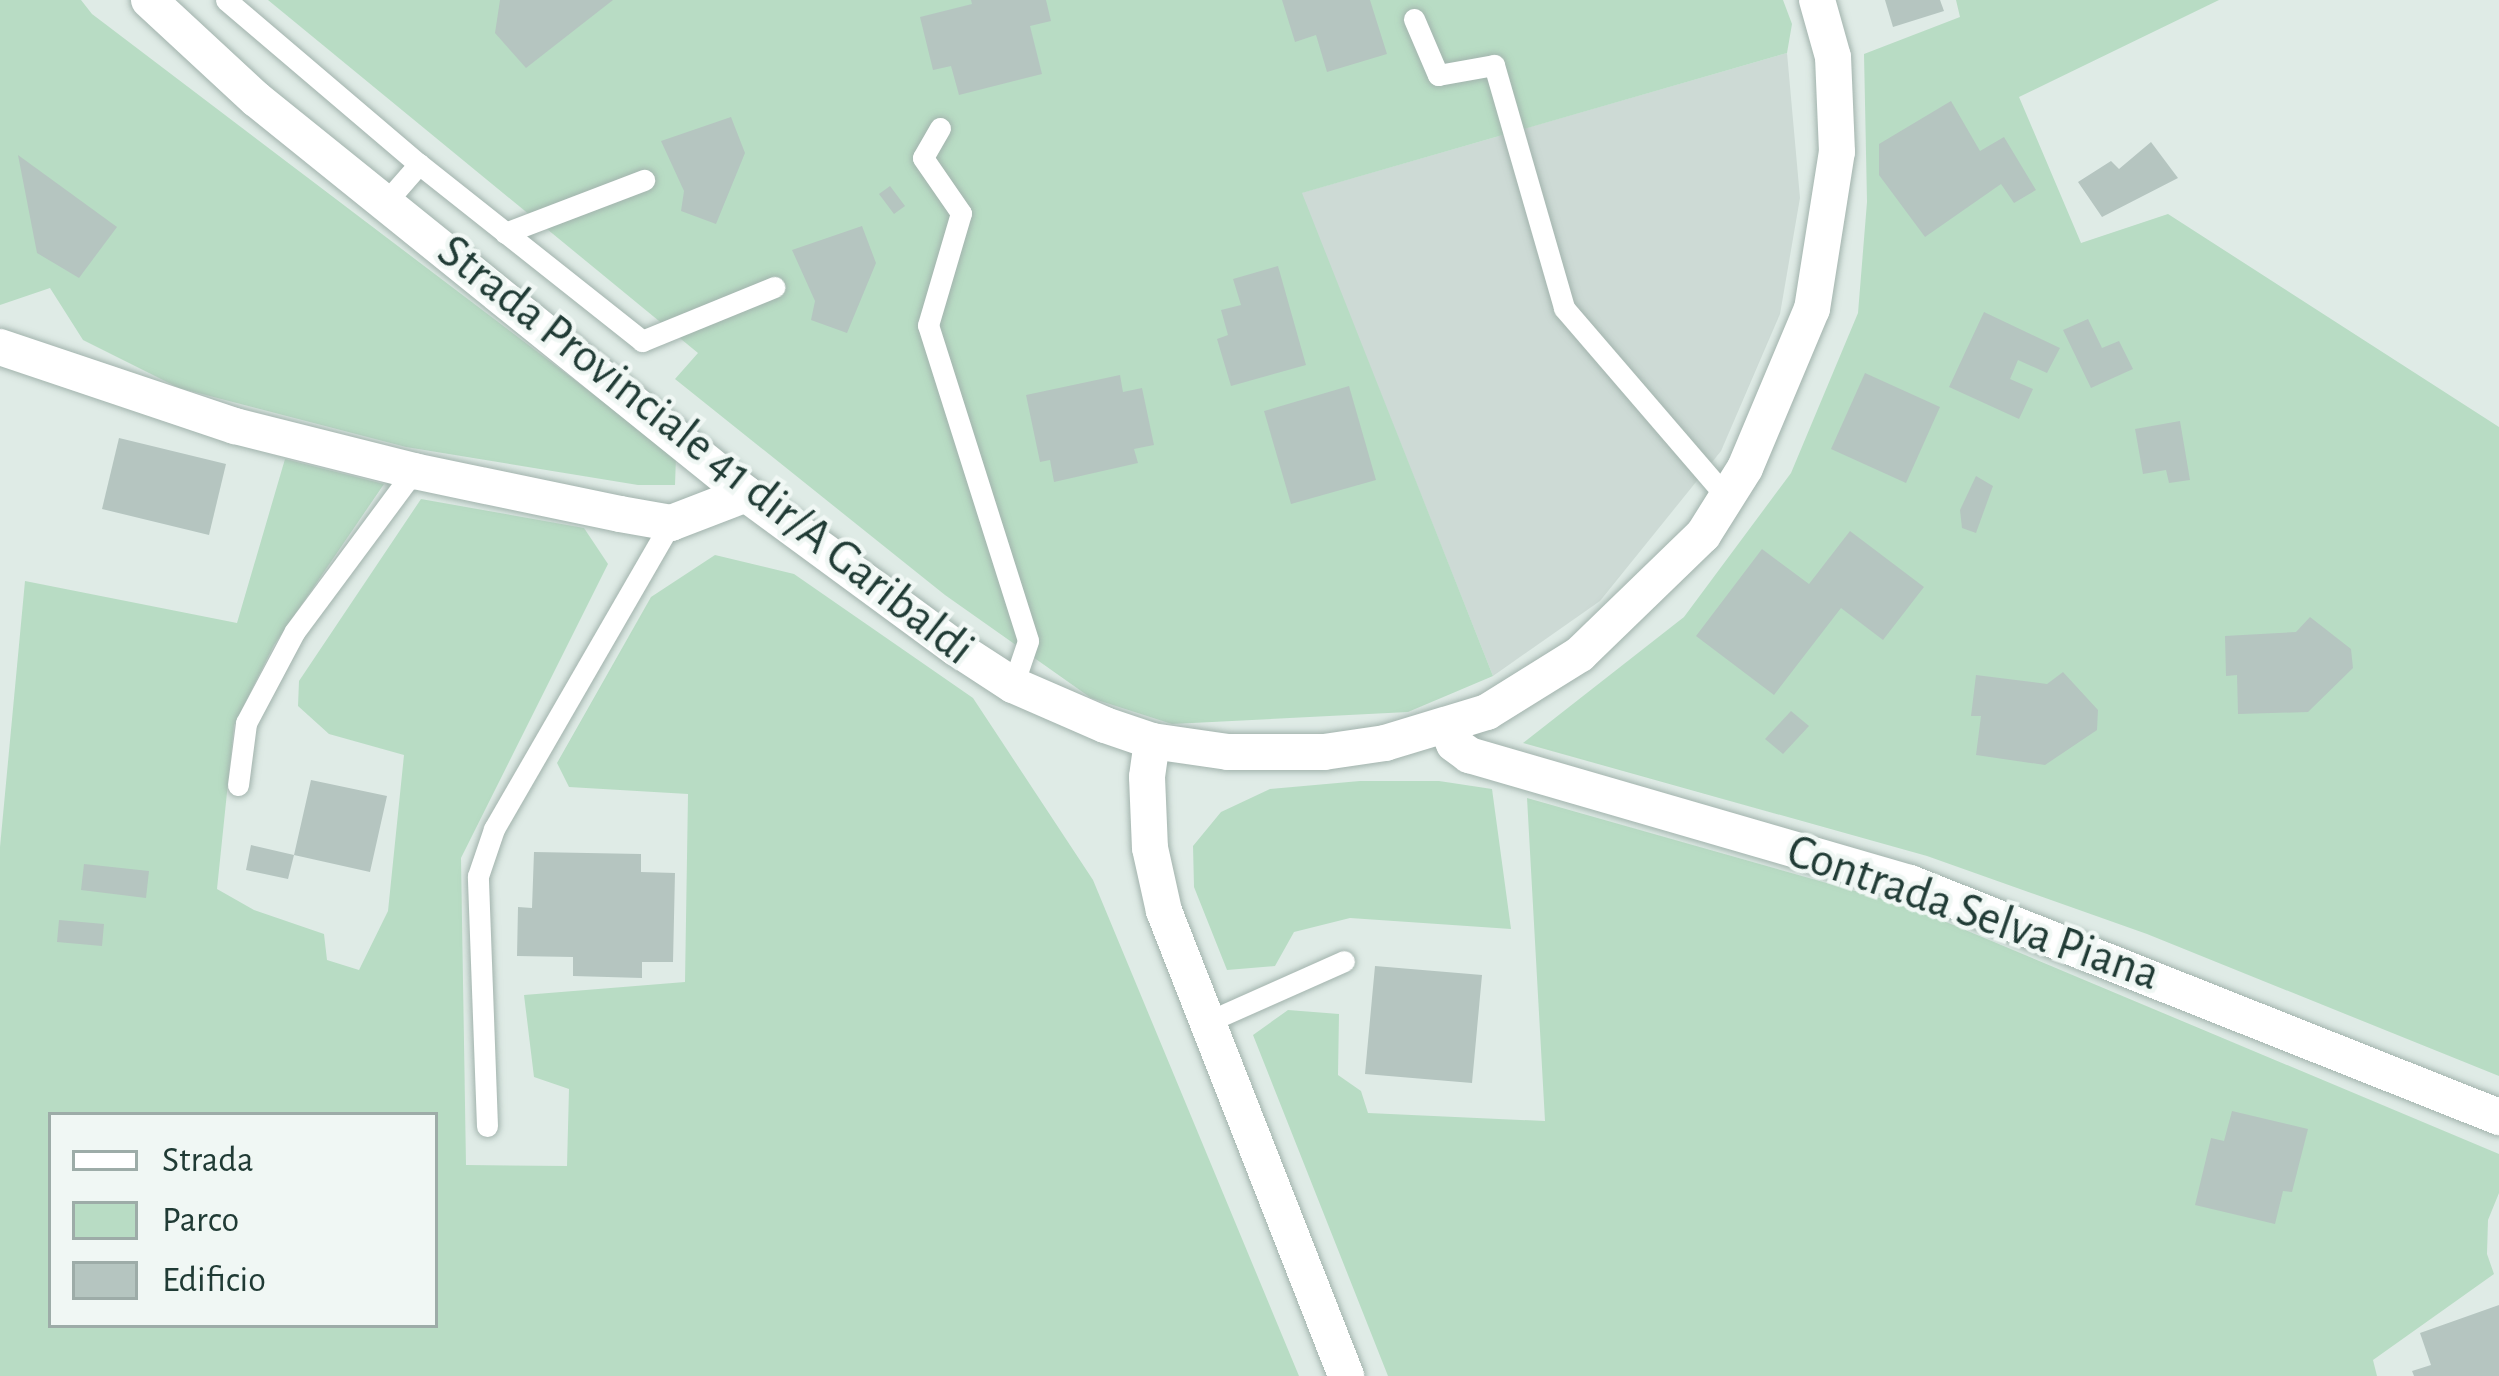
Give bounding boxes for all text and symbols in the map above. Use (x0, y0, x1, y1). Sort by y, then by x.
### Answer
street label: Strada Provinciale 41 dir/A Garibaldi (425, 224, 985, 678)
street label: Contrada Selva Piana (1779, 823, 2167, 1005)
legend (48, 1112, 438, 1328)
text: Strada (162, 1142, 254, 1178)
text: Parco (162, 1202, 239, 1238)
text: Edificio (162, 1262, 266, 1298)

